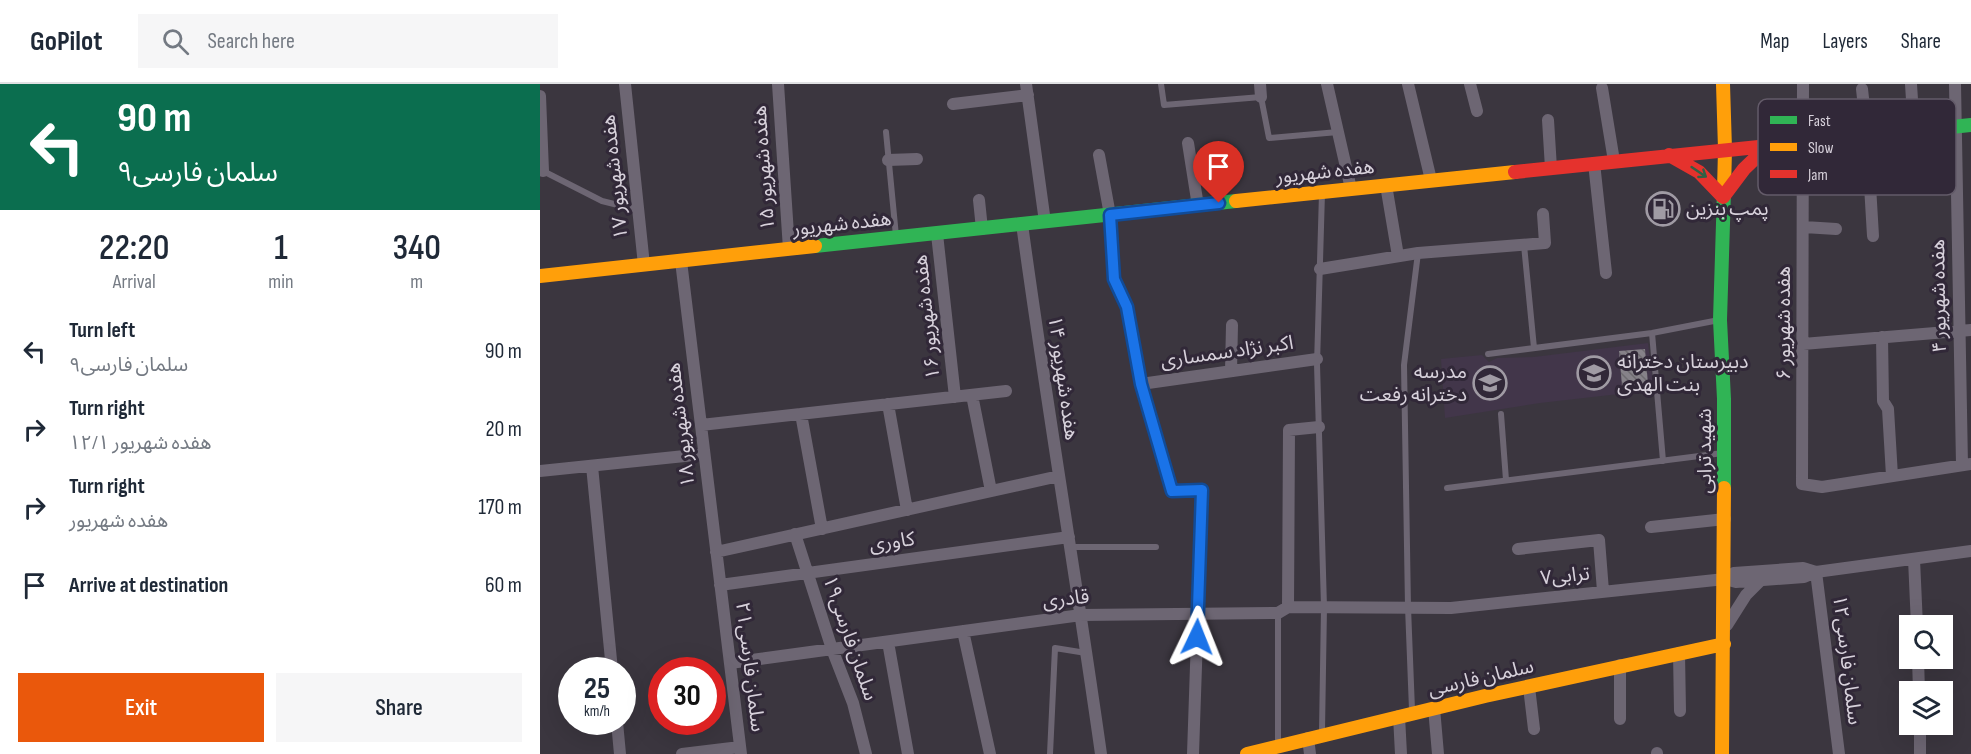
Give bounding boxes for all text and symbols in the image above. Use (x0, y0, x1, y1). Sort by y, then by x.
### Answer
search box (138, 14, 558, 68)
text: GoPilot (30, 25, 102, 58)
icon: search (159, 25, 192, 58)
text: Search here (207, 28, 295, 55)
text: Map (1760, 29, 1789, 54)
text: Layers (1822, 29, 1868, 54)
text: Share (1901, 29, 1941, 54)
text: 90 m (117, 93, 191, 144)
legend (1758, 99, 1956, 195)
street label: هفده شهریور ۱۵ (748, 105, 780, 231)
icon: left (18, 108, 96, 186)
text: Fast (1808, 112, 1831, 131)
street label: هفده شهریور ۱۷ (597, 113, 633, 241)
text: Slow (1808, 139, 1833, 158)
pin (1193, 141, 1244, 203)
icon: arrive (1202, 150, 1235, 183)
street label: هفده شهریور (1273, 155, 1376, 189)
text: سلمان فارسی۹ (117, 157, 278, 189)
one-way arrow (1690, 166, 1707, 178)
text: Jam (1807, 166, 1828, 185)
fuel station icon: پمپ بنزین (1645, 191, 1681, 227)
place label: پمپ بنزین (1686, 197, 1769, 222)
street label: هفده شهریور (790, 207, 893, 241)
text: 22:20 (99, 227, 169, 270)
text: 1 (274, 227, 288, 270)
text: 340 (392, 227, 441, 270)
street label: هفده شهریور ۴ (1926, 239, 1952, 353)
street label: هفده شهریور ۱۶ (909, 253, 945, 381)
street label: هفده شهریور ۶ (1772, 266, 1796, 380)
text: Arrival (113, 270, 156, 294)
text: min (268, 270, 293, 294)
text: m (410, 270, 423, 294)
street label: هفده شهریور ۱۴ (1042, 314, 1084, 442)
text: Turn left (69, 317, 135, 344)
street label: اکبر نژاد سمساری (1159, 331, 1295, 373)
icon: left (18, 335, 51, 368)
text: 90 m (485, 338, 522, 365)
place label: دبیرستان دخترانه بنت الهدی (1617, 350, 1749, 397)
text: سلمان فارسی۹ (69, 353, 188, 377)
school or university icon: دبیرستان دخترانه بنت الهدی (1576, 355, 1612, 391)
place label: مدرسه دخترانه رفعت (1360, 360, 1467, 407)
street label: هفده شهریور ۱۸ (661, 361, 701, 489)
school or university icon: مدرسه دخترانه رفعت (1472, 365, 1508, 401)
text: Turn right (69, 395, 145, 422)
street label: شهید ترابی (1693, 408, 1717, 494)
icon: right (18, 413, 51, 446)
text: 20 m (486, 416, 522, 443)
text: هفده شهریور ۱۲/۱ (69, 431, 212, 455)
text: Turn right (69, 473, 145, 500)
icon: right (18, 491, 51, 524)
text: 170 m (478, 494, 522, 521)
text: هفده شهریور (69, 509, 168, 533)
street label: کاوری (868, 527, 917, 557)
street label: ترابی۷ (1539, 561, 1591, 591)
icon: arrive (18, 569, 51, 602)
text: Arrive at destination (69, 572, 228, 599)
text: 60 m (485, 572, 522, 599)
street label: سلمان فارسی۱۹ (817, 572, 883, 704)
street label: قادری (1041, 585, 1091, 613)
street label: سلمان فارسی۱۲ (1827, 594, 1867, 726)
street label: سلمان فارسی۲۱ (730, 601, 770, 733)
position arrow (1165, 605, 1229, 669)
map controls (1899, 615, 1953, 735)
button: search (1899, 615, 1953, 669)
street label: سلمان فارسی (1426, 654, 1536, 702)
speed limit sign: 30 (648, 657, 726, 735)
text: 25 (584, 671, 610, 707)
button: Exit (18, 673, 264, 742)
button: Share (276, 673, 522, 742)
button: layers (1899, 681, 1953, 735)
text: km/h (584, 702, 610, 721)

